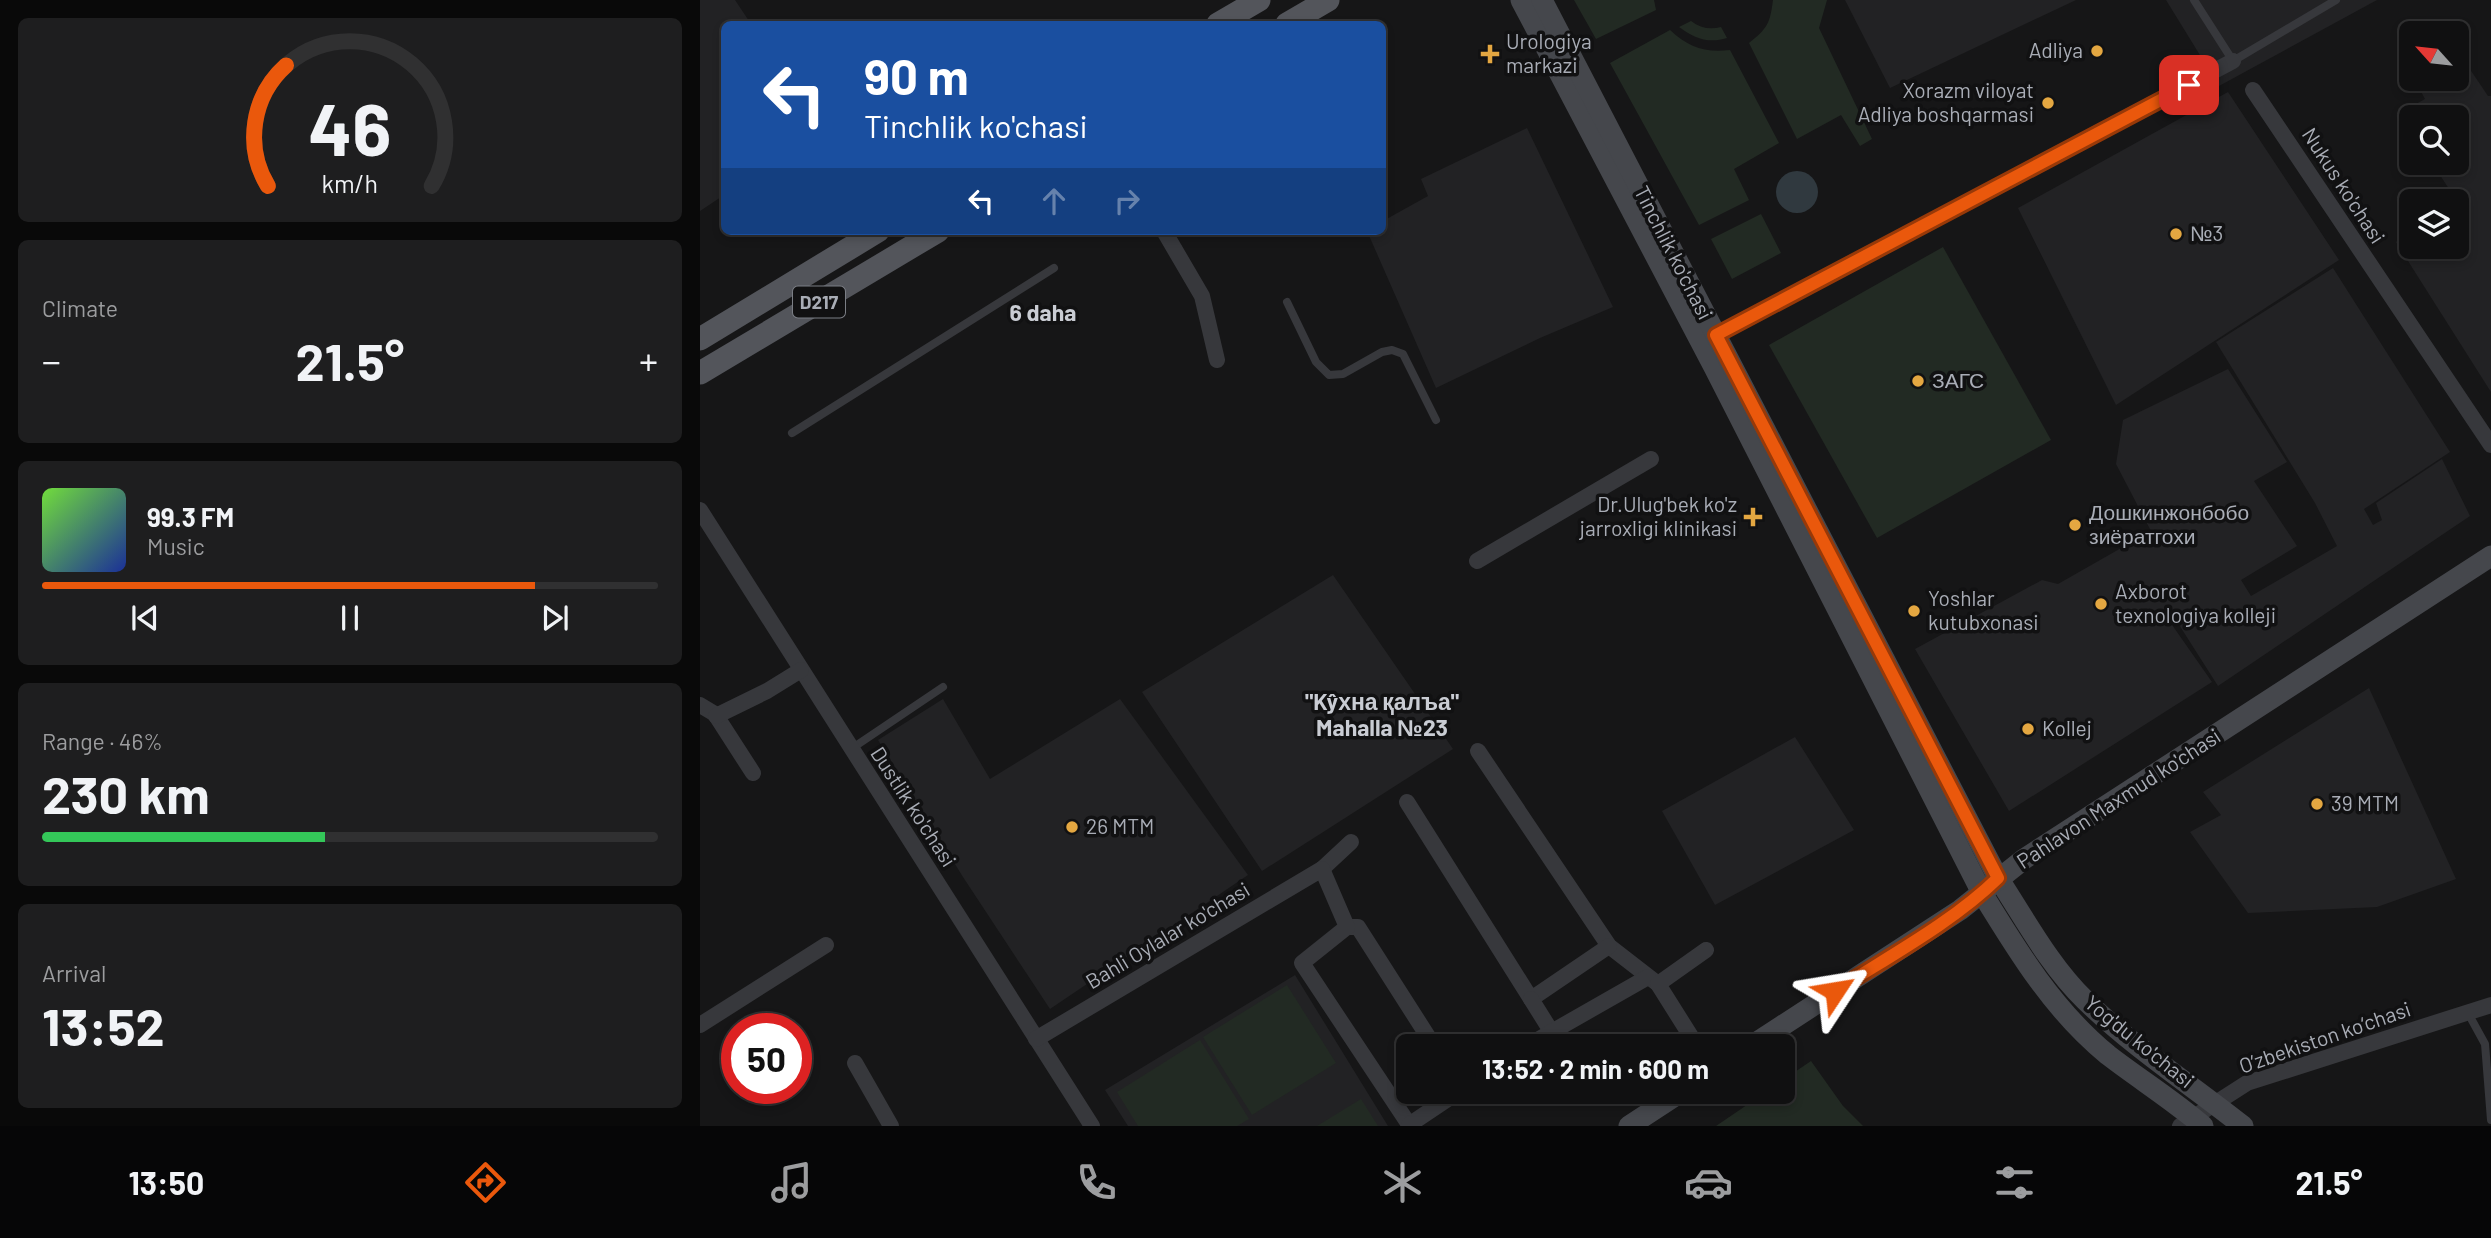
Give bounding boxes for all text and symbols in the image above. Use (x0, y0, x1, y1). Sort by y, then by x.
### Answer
north arrow (2399, 21, 2469, 91)
map controls (2399, 21, 2469, 259)
place label: Urologiya markazi (1506, 28, 1592, 77)
place label: Adliya (2029, 37, 2083, 62)
marker: Adliya (2089, 43, 2105, 59)
marker: Urologiya markazi (1480, 44, 1500, 64)
text: 90 m (864, 46, 969, 105)
icon: left (749, 49, 840, 140)
pin (2159, 55, 2219, 115)
icon: arrive (2170, 66, 2208, 104)
place label: Xorazm viloyat Adliya boshqarmasi (1858, 77, 2034, 126)
text: 46 (308, 83, 392, 171)
marker: Xorazm viloyat Adliya boshqarmasi (2040, 95, 2056, 111)
button: search (2399, 105, 2469, 175)
text: Tinchlik ko'chasi (864, 106, 1088, 144)
street label: Nukus ko'chasi (2298, 123, 2391, 248)
text: km/h (322, 168, 378, 198)
street label: Tinchlik ko'chasi (1630, 181, 1719, 323)
icon: left (962, 182, 1000, 220)
icon: ahead (1035, 182, 1073, 220)
icon: right (1108, 182, 1146, 220)
button: layers (2399, 189, 2469, 259)
place label: №3 (2190, 220, 2223, 245)
marker: №3 (2168, 226, 2184, 242)
road number: D217 (793, 286, 845, 318)
text: Climate (42, 294, 118, 322)
district label: 6 daha (1010, 298, 1076, 326)
text: 21.5° (296, 329, 404, 391)
text: − (42, 337, 61, 383)
text: + (639, 337, 658, 383)
place label: ЗАГС (1932, 367, 1984, 392)
marker: ЗАГС (1910, 373, 1926, 389)
place label: Dr.Ulug'bek ko'z jarroxligi klinikasi (1579, 491, 1737, 540)
place label: Дошкинжонбобо зиёратгохи (2089, 499, 2249, 548)
text: 99.3 FM (147, 501, 234, 532)
marker: Dr.Ulug'bek ko'z jarroxligi klinikasi (1743, 507, 1763, 527)
marker: Дошкинжонбобо зиёратгохи (2067, 517, 2083, 533)
text: Music (147, 532, 205, 560)
place label: Axborot texnologiya kolleji (2115, 578, 2276, 627)
place label: Yoshlar kutubxonasi (1928, 585, 2039, 634)
marker: Axborot texnologiya kolleji (2093, 596, 2109, 612)
icon: previous (126, 599, 164, 637)
icon: pause (331, 599, 369, 637)
icon: next (536, 599, 574, 637)
marker: Yoshlar kutubxonasi (1906, 603, 1922, 619)
district label: "Kŷхна қалъа" Mahalla №23 (1305, 687, 1459, 741)
place label: Kollej (2042, 715, 2092, 740)
marker: Kollej (2020, 721, 2036, 737)
street label: Pahlavon Maxmud ko'chasi (2012, 722, 2225, 873)
text: Range · 46% (42, 727, 163, 755)
street label: Dustlik ko'chasi (866, 741, 962, 871)
text: 230 km (42, 762, 210, 824)
place label: 39 MTM (2331, 790, 2399, 815)
marker: 39 MTM (2309, 796, 2325, 812)
place label: 26 MTM (1086, 813, 1154, 838)
marker: 26 MTM (1064, 819, 1080, 835)
street label: Bahli Oylalar ko'chasi (1081, 876, 1254, 994)
position arrow (1798, 954, 1872, 1028)
text: Arrival (42, 959, 106, 987)
street label: Yog'du ko'chasi (2080, 989, 2200, 1092)
text: 13:52 (42, 994, 165, 1056)
street label: O’zbekiston ko‘chasi (2235, 995, 2414, 1078)
speed limit sign: 50 (721, 1013, 812, 1104)
text: 13:52 · 2 min · 600 m (1482, 1053, 1709, 1084)
icon: directions (461, 1158, 510, 1207)
icon: music (767, 1158, 816, 1207)
icon: phone (1072, 1158, 1121, 1207)
icon: climate (1378, 1158, 1427, 1207)
icon: car (1684, 1158, 1733, 1207)
icon: filters (1990, 1158, 2039, 1207)
text: 13:50 (128, 1163, 204, 1201)
text: 21.5° (2296, 1163, 2363, 1201)

